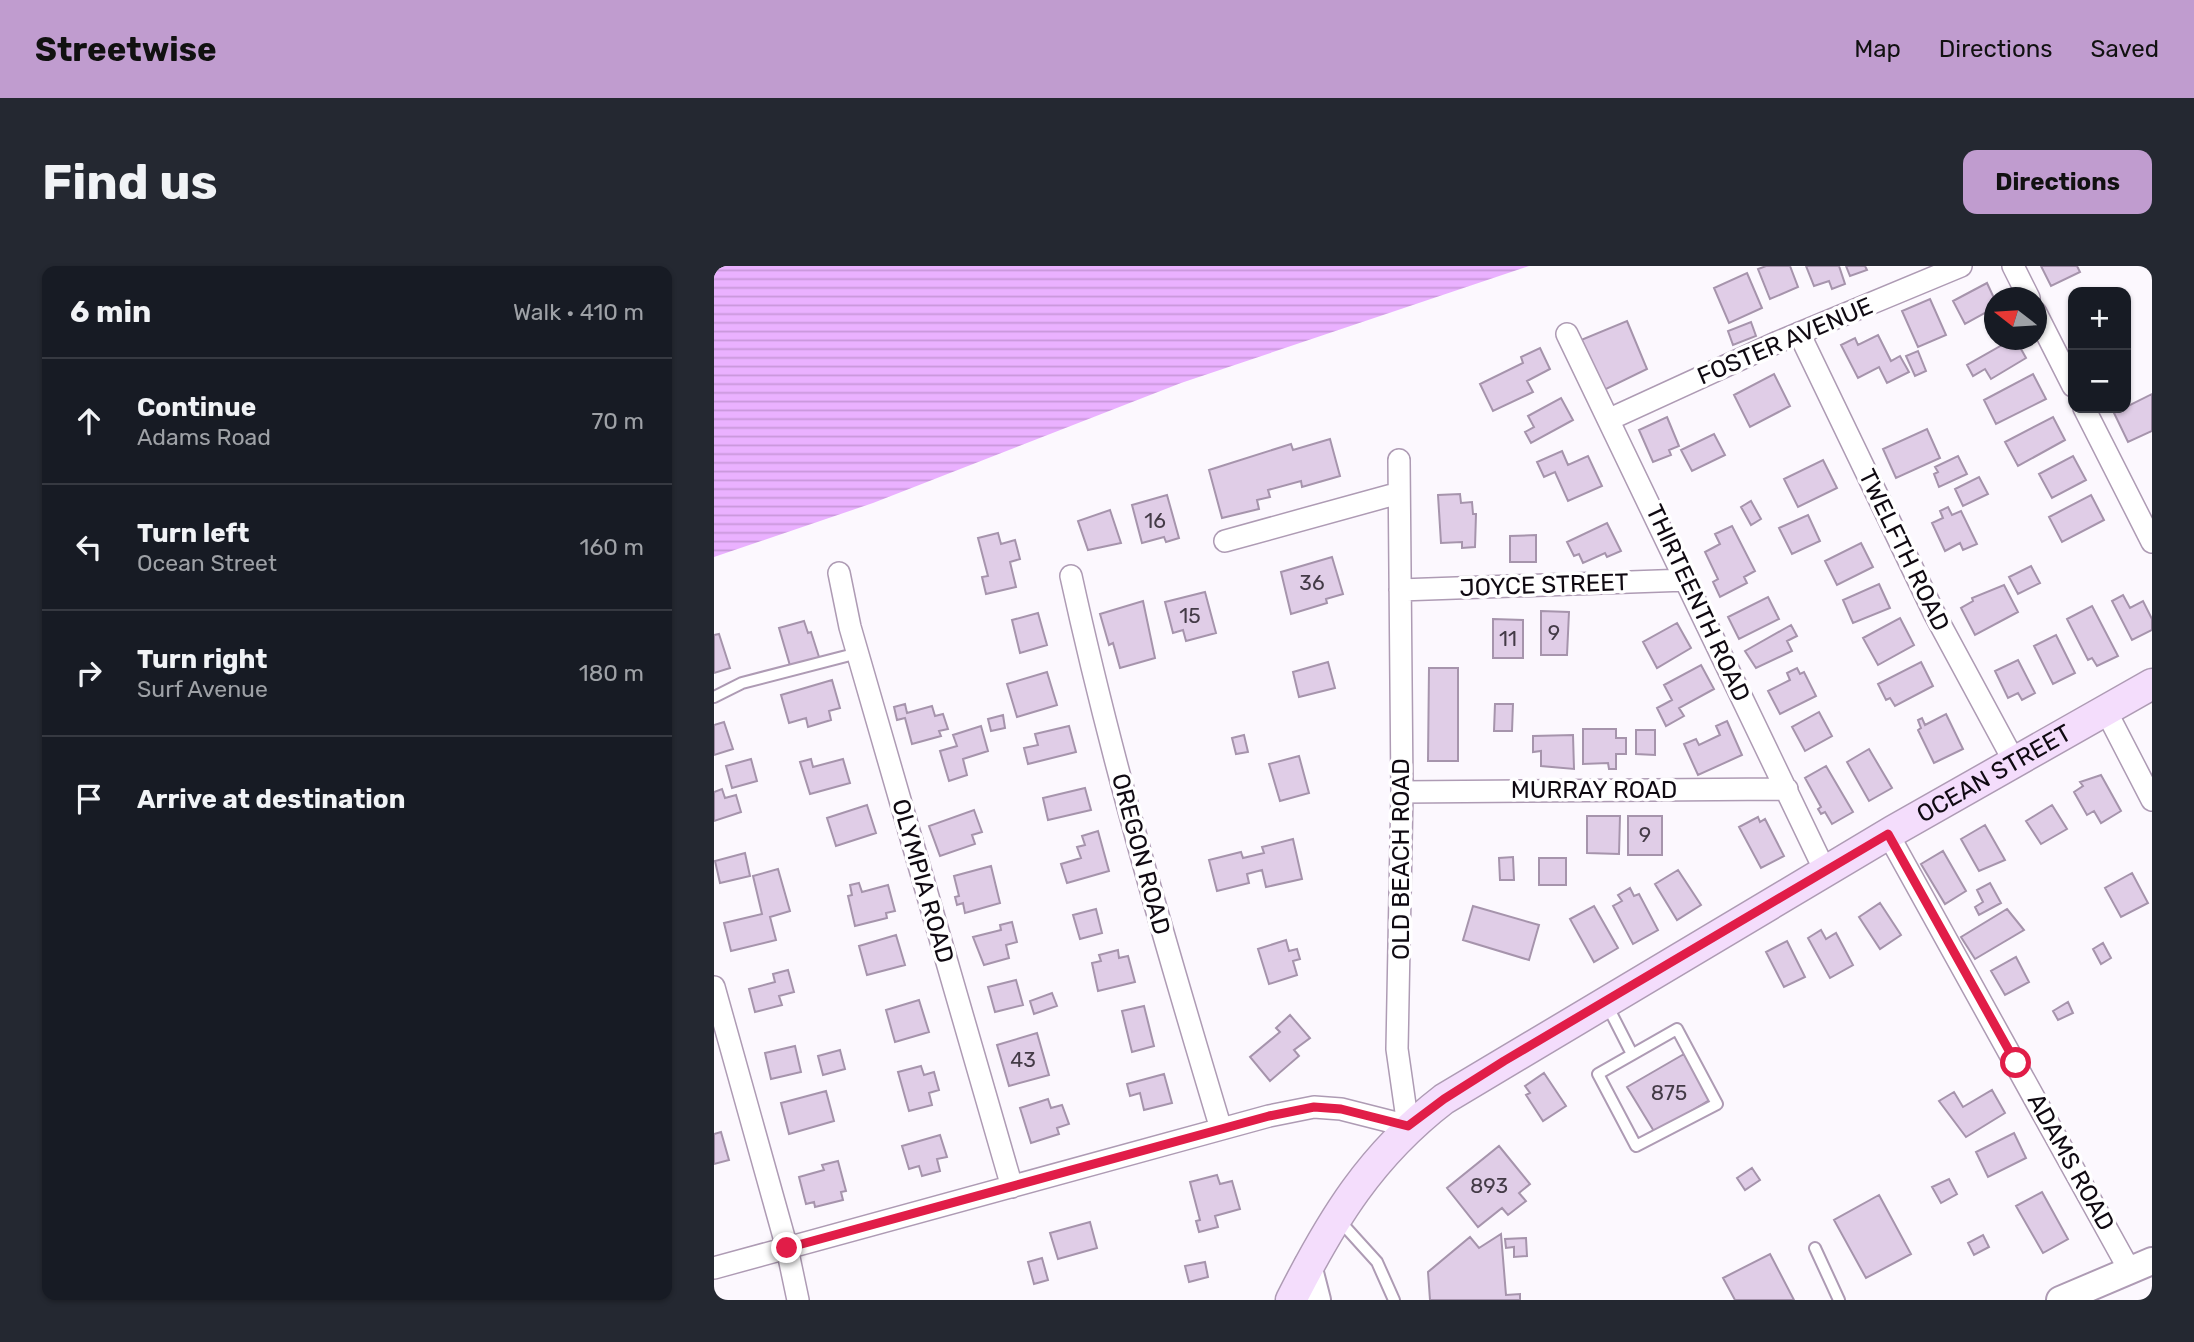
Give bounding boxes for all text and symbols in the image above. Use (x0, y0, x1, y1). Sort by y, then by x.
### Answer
text: Streetwise (35, 30, 217, 69)
text: Map (1854, 35, 1901, 63)
text: Directions (1939, 35, 2052, 63)
text: Saved (2090, 35, 2159, 63)
button: Directions (1963, 150, 2152, 214)
text: Find us (42, 153, 218, 211)
north arrow (1984, 287, 2047, 350)
map controls (2068, 287, 2131, 413)
button: + (2068, 287, 2131, 350)
street label: FOSTER AVENUE (1693, 291, 1877, 391)
text: 6 min (70, 294, 151, 330)
text: Walk · 410 m (513, 298, 644, 326)
button: − (2068, 350, 2131, 413)
text: Continue (137, 392, 256, 423)
icon: ahead (70, 402, 108, 440)
text: 70 m (592, 407, 644, 435)
text: Adams Road (137, 423, 271, 451)
street label: TWELFTH ROAD (1853, 465, 1955, 635)
street label: THIRTEENTH ROAD (1640, 500, 1756, 706)
house number: 16 (1144, 508, 1166, 533)
text: Turn left (137, 518, 249, 549)
icon: left (70, 528, 108, 566)
text: 160 m (580, 533, 644, 561)
text: Ocean Street (137, 549, 277, 577)
street label: JOYCE STREET (1459, 568, 1629, 602)
house number: 36 (1299, 570, 1325, 595)
house number: 15 (1179, 603, 1201, 628)
house number: 9 (1548, 620, 1560, 645)
house number: 11 (1499, 626, 1517, 651)
text: Turn right (137, 644, 267, 675)
icon: right (70, 654, 108, 692)
text: 180 m (579, 659, 644, 687)
text: Surf Avenue (137, 675, 268, 703)
street label: OCEAN STREET (1912, 719, 2076, 829)
street label: OLD BEACH ROAD (1387, 758, 1415, 960)
street label: OREGON ROAD (1106, 770, 1176, 938)
street label: MURRAY ROAD (1511, 776, 1677, 804)
icon: arrive (70, 780, 108, 818)
text: Arrive at destination (137, 784, 405, 815)
street label: OLYMPIA ROAD (886, 796, 960, 966)
house number: 9 (1639, 822, 1651, 847)
house number: 43 (1010, 1047, 1036, 1072)
route start (2000, 1047, 2031, 1078)
house number: 875 (1651, 1080, 1687, 1105)
street label: ADAMS ROAD (2022, 1089, 2120, 1235)
house number: 893 (1470, 1173, 1508, 1198)
route end (771, 1232, 802, 1263)

